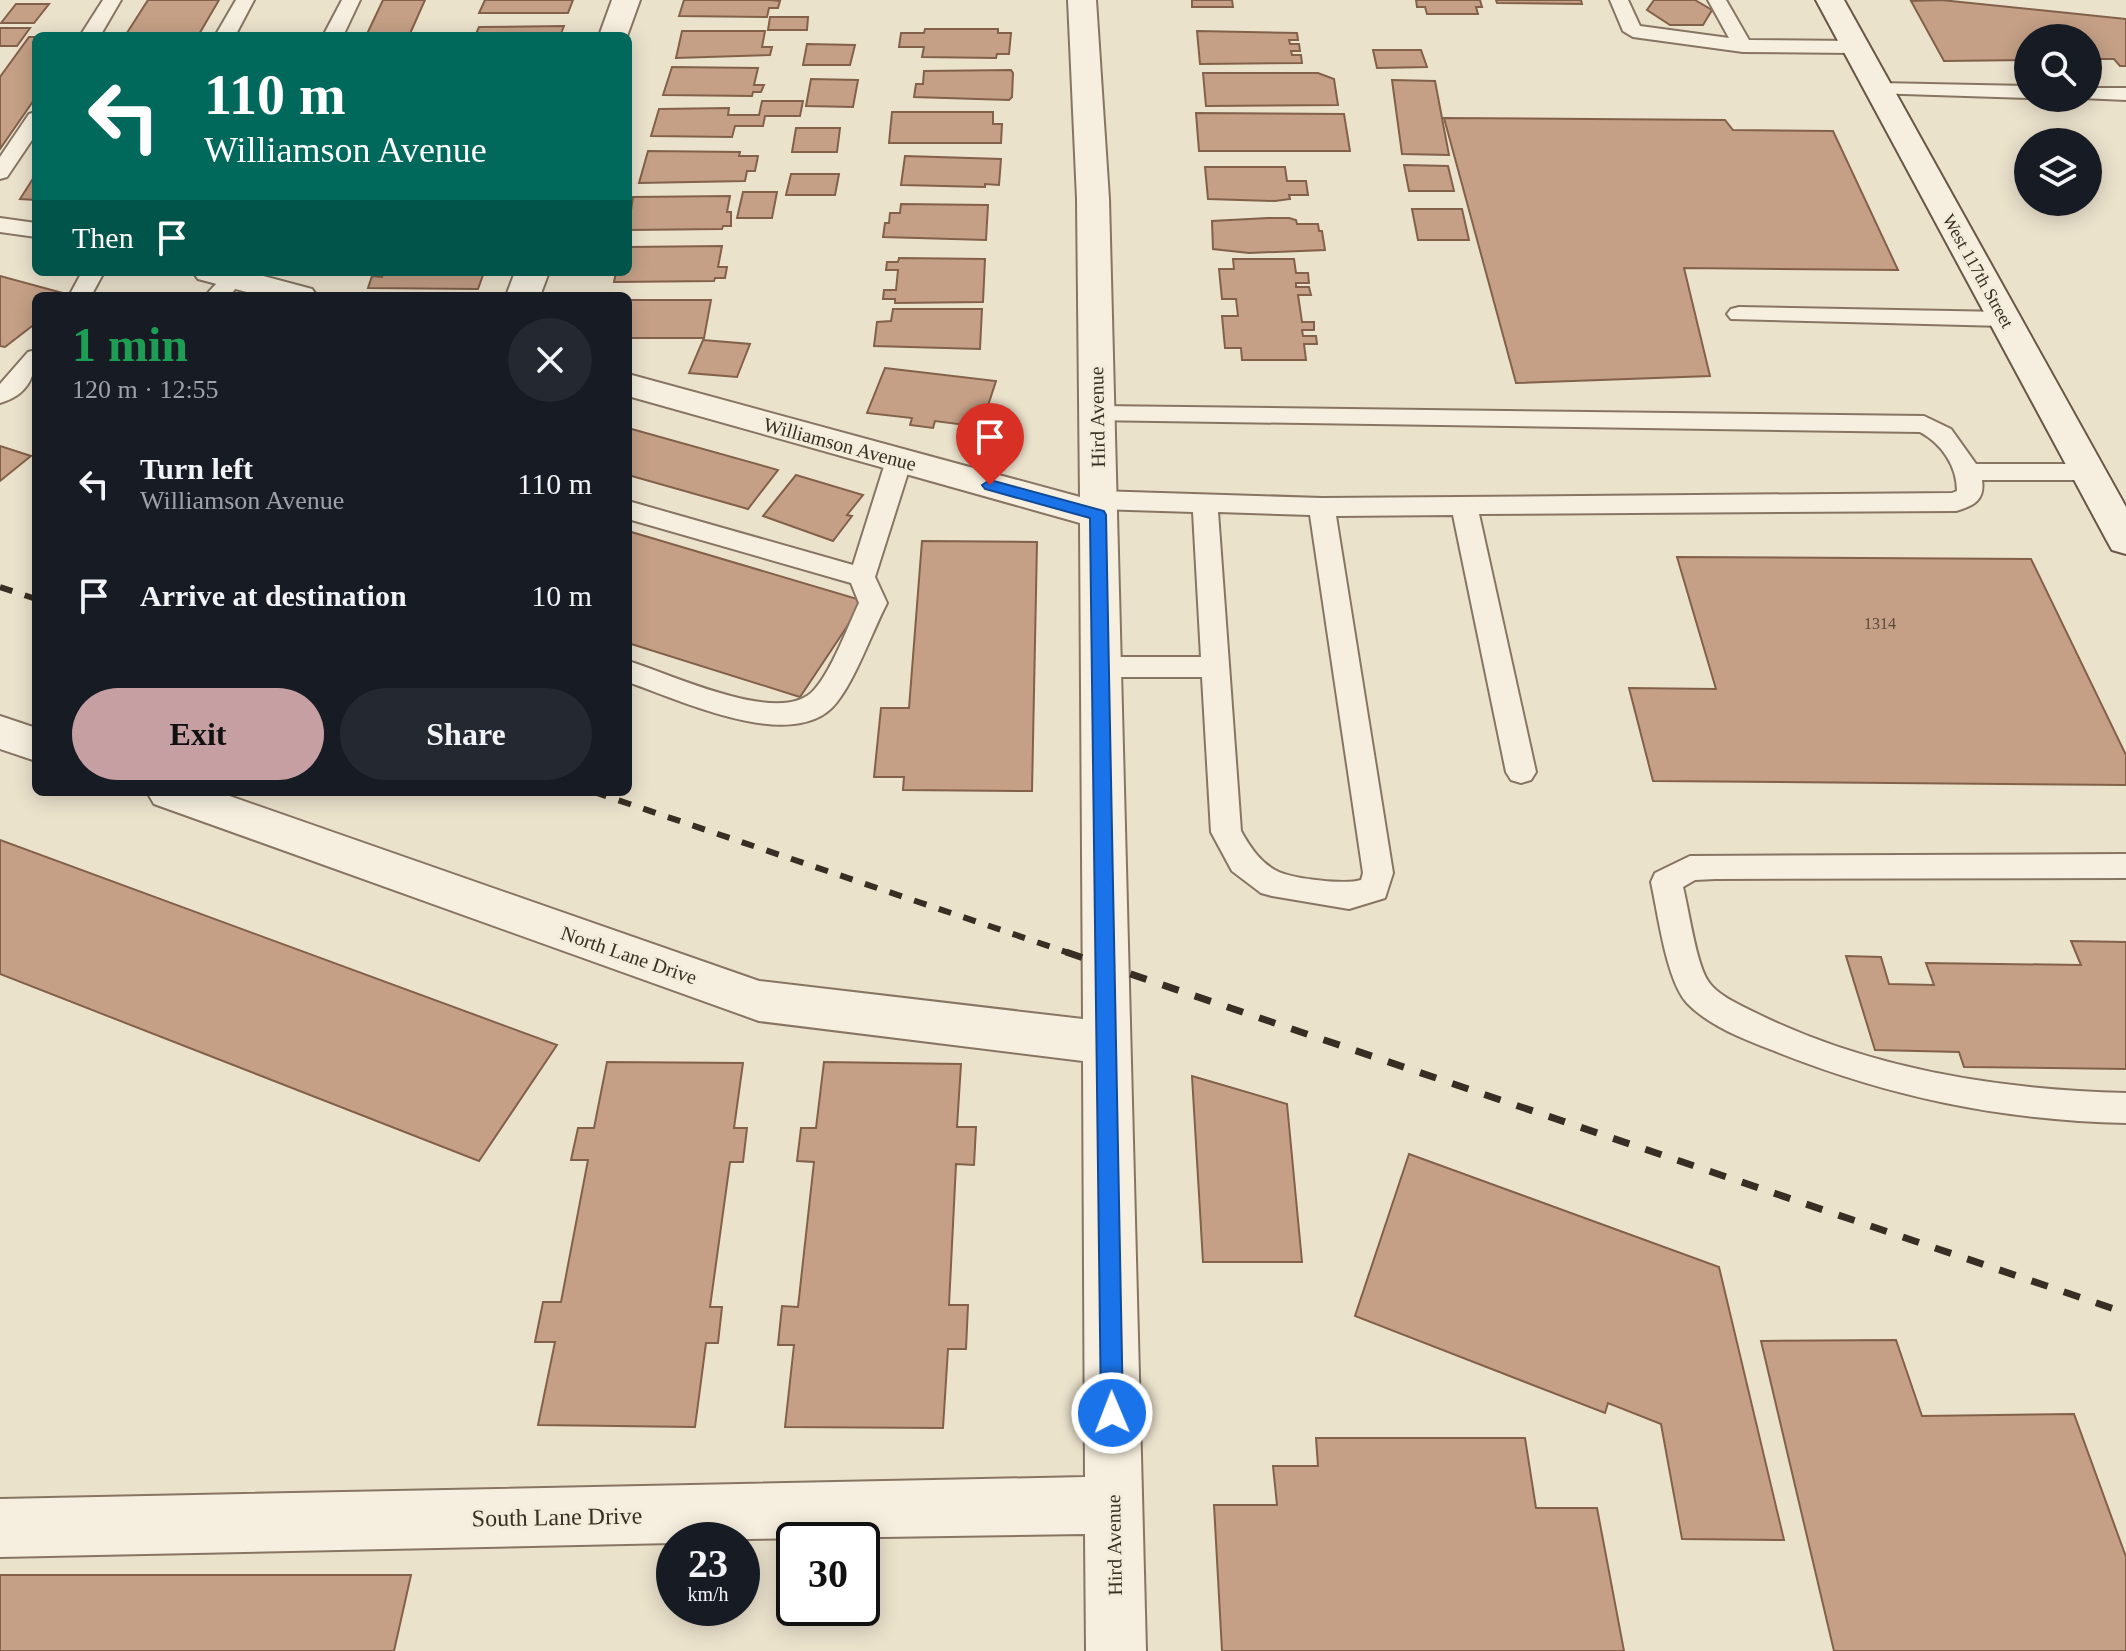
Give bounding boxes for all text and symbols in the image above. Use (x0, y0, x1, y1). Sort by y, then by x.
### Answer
map controls (2014, 24, 2102, 216)
button: search (2014, 24, 2102, 112)
icon: left (72, 64, 176, 168)
text: 110 m (204, 64, 346, 126)
button: layers (2014, 128, 2102, 216)
text: Williamson Avenue (204, 130, 487, 170)
street label: West 117th Street (1938, 211, 2018, 331)
icon: arrive (150, 216, 194, 260)
text: Then (72, 221, 134, 254)
text: 1 min (72, 318, 188, 371)
button: close (508, 318, 592, 402)
street label: Hird Avenue (1085, 366, 1109, 468)
text: 120 m · 12:55 (72, 375, 219, 404)
pin (956, 403, 1024, 485)
street label: Williamson Avenue (761, 413, 919, 475)
icon: arrive (968, 415, 1012, 459)
text: Turn left (140, 452, 253, 485)
icon: left (72, 462, 116, 506)
text: 110 m (517, 467, 592, 500)
text: Williamson Avenue (140, 486, 344, 515)
icon: arrive (72, 574, 116, 618)
text: Arrive at destination (140, 579, 407, 612)
text: 10 m (531, 579, 592, 612)
house number: 1314 (1864, 615, 1896, 632)
button: Exit (72, 688, 324, 780)
button: Share (340, 688, 592, 780)
street label: North Lane Drive (558, 921, 700, 989)
position arrow (1070, 1371, 1154, 1455)
street label: Hird Avenue (1102, 1494, 1126, 1596)
street label: South Lane Drive (471, 1503, 643, 1531)
speed limit sign: 30 (776, 1522, 880, 1626)
text: 23 (688, 1541, 728, 1586)
text: km/h (687, 1583, 729, 1605)

